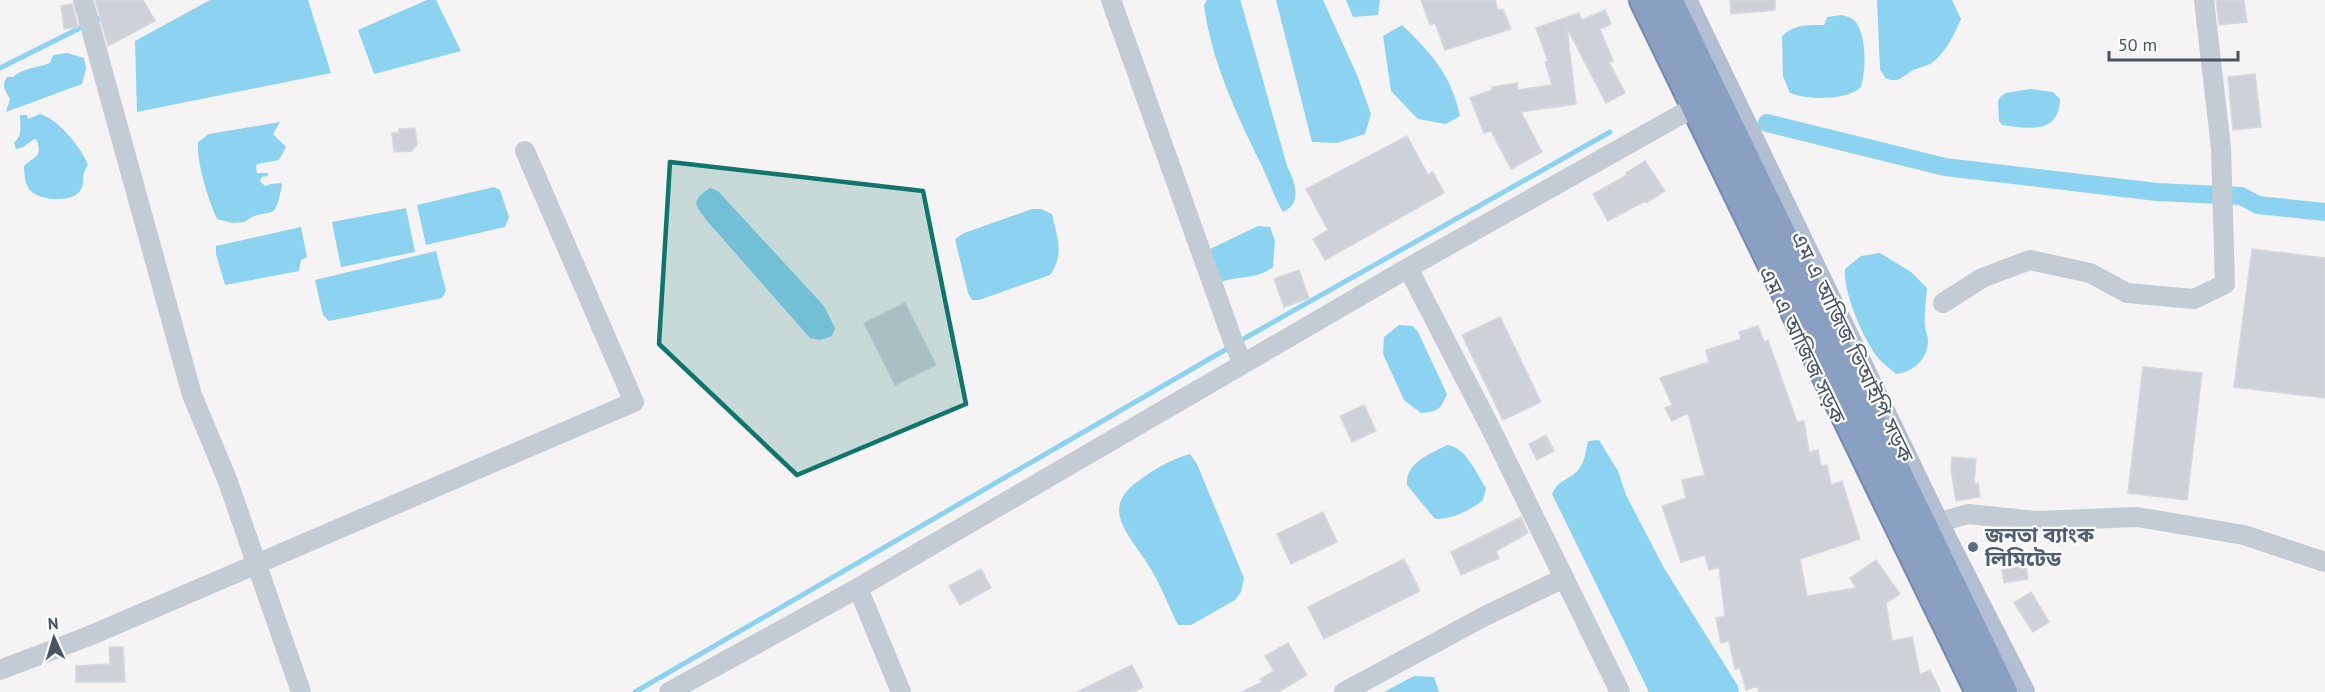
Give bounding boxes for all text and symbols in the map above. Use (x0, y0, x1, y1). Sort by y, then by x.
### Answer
scale bar (2109, 24, 2238, 62)
text: 50 m (2118, 33, 2157, 56)
street label: এম এ আজিজ ভিআইপি সড়ক (1785, 227, 1921, 468)
street label: এম এ আজিজ সড়ক (1753, 262, 1853, 429)
place label: জনতা ব্যাংক লিমিটেড (1984, 521, 2095, 572)
marker: জনতা ব্যাংক লিমিটেড (1966, 540, 1980, 554)
north arrow (24, 608, 84, 668)
text: N (47, 613, 59, 633)

